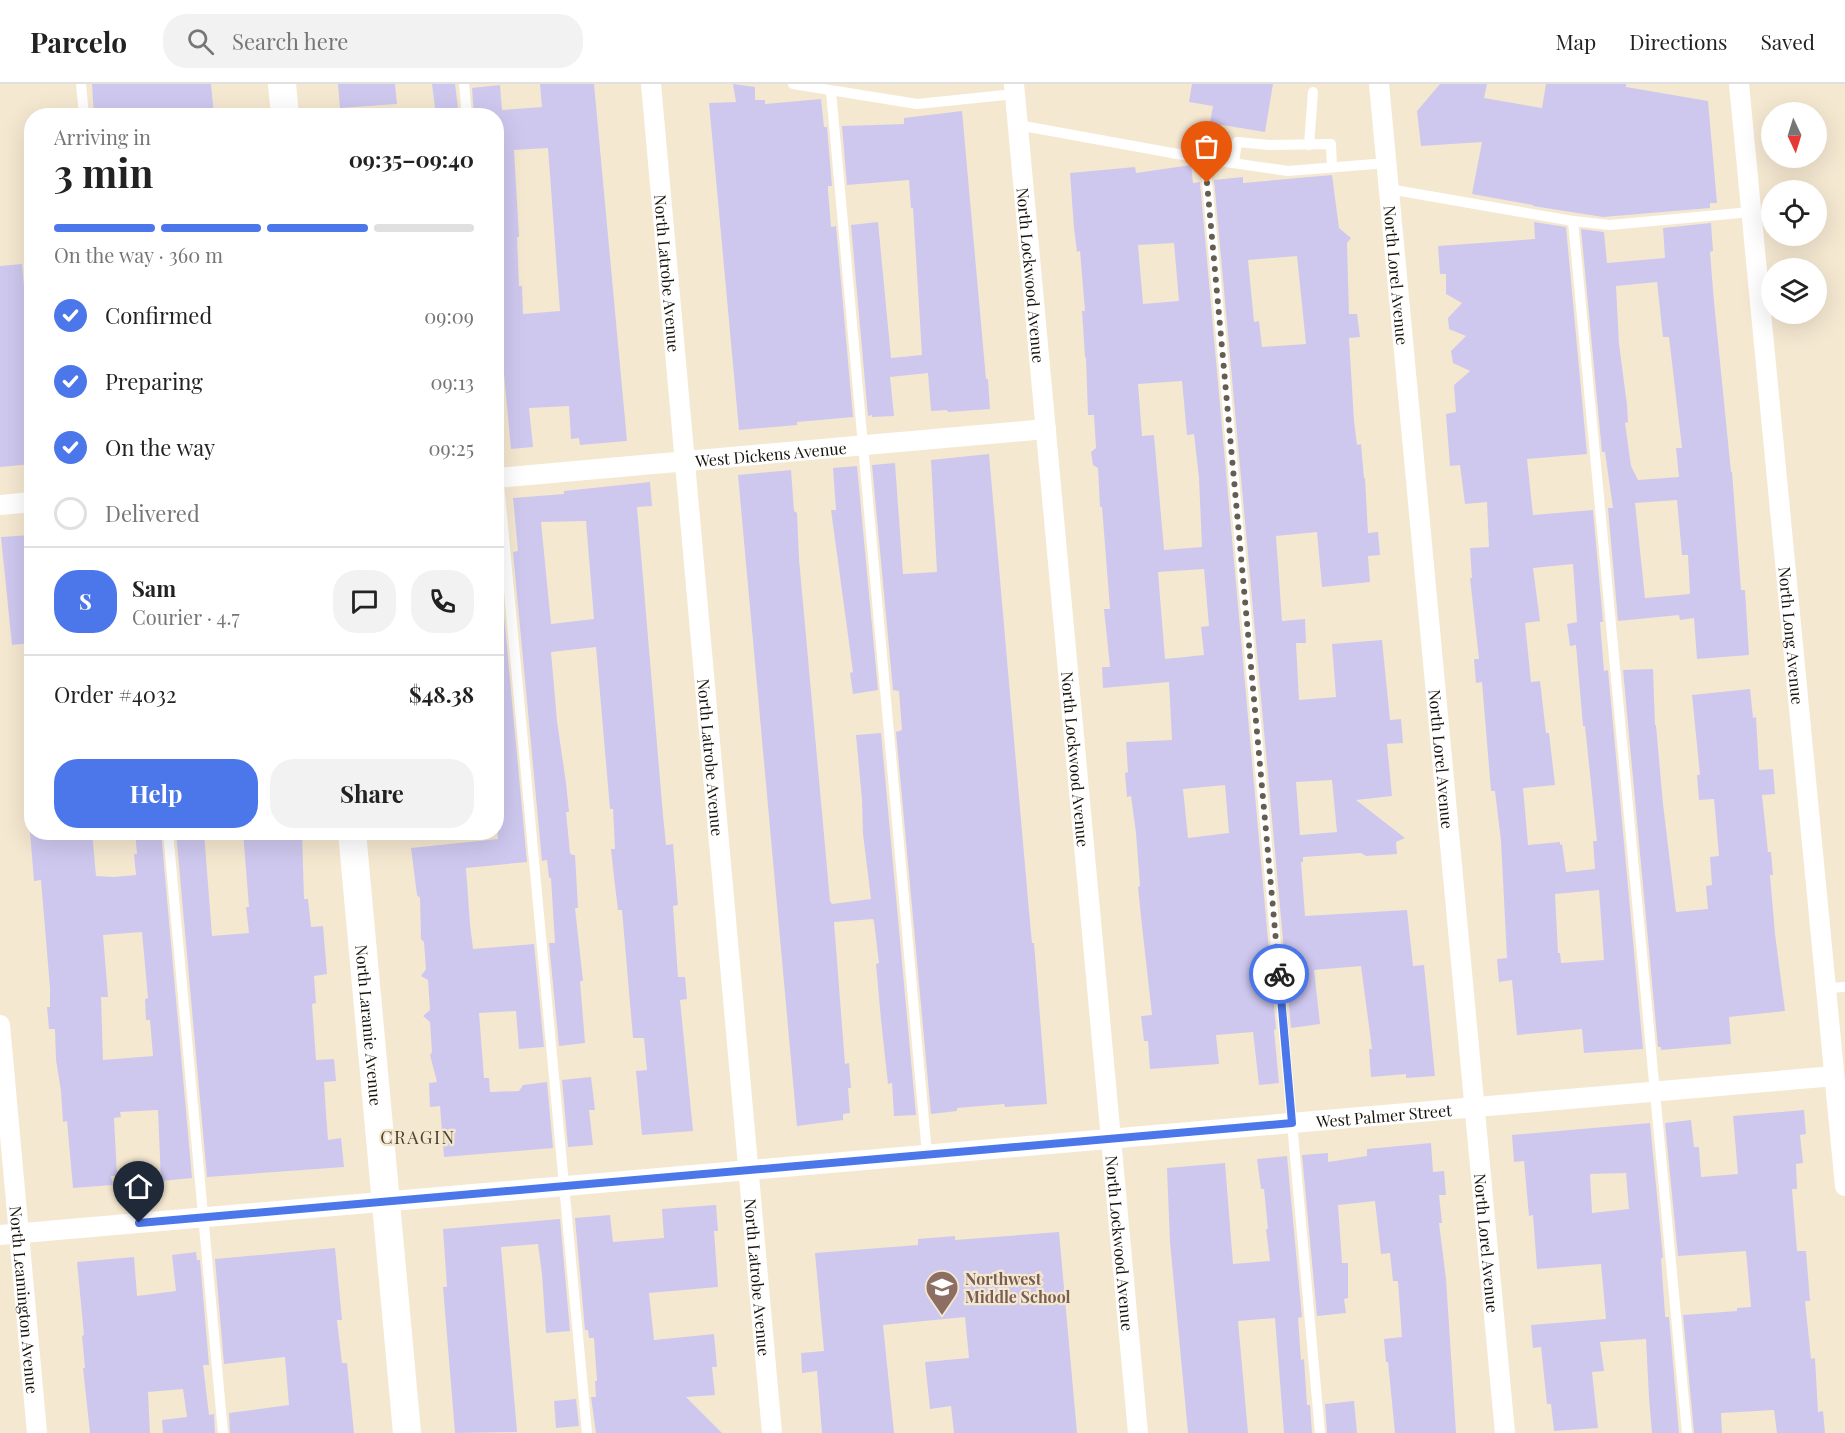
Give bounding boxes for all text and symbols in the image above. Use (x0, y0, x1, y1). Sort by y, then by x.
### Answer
search box (163, 14, 583, 68)
text: Parcelo (30, 23, 127, 60)
icon: search (184, 25, 217, 58)
text: Search here (232, 26, 348, 56)
text: Map (1555, 27, 1596, 55)
text: Directions (1629, 27, 1727, 55)
text: Saved (1760, 27, 1815, 55)
north arrow (1761, 102, 1827, 168)
map controls (1761, 102, 1827, 324)
pin (1181, 121, 1232, 183)
text: Arriving in (54, 123, 151, 150)
icon: bag (1190, 130, 1223, 163)
text: 09:35–09:40 (349, 144, 474, 174)
text: 3 min (54, 146, 153, 198)
button: locate (1761, 180, 1827, 246)
street label: North Lockwood Avenue (1013, 187, 1050, 364)
street label: North Latrobe Avenue (650, 194, 685, 353)
street label: North Lorel Avenue (1380, 204, 1414, 346)
text: On the way · 360 m (54, 241, 223, 268)
button: layers (1761, 258, 1827, 324)
icon: check (54, 299, 87, 332)
text: Confirmed (105, 300, 212, 330)
text: 09:09 (424, 302, 474, 329)
icon: check (54, 365, 87, 398)
text: Preparing (105, 366, 203, 396)
text: 09:13 (430, 368, 474, 395)
icon: check (54, 431, 87, 464)
text: On the way (105, 432, 215, 462)
text: 09:25 (429, 434, 474, 461)
street label: West Dickens Avenue (693, 436, 847, 471)
text: Delivered (105, 498, 200, 528)
street label: North Long Avenue (1775, 566, 1809, 705)
button: chat (333, 570, 396, 633)
button: phone (411, 570, 474, 633)
text: Sam (132, 573, 176, 603)
text: S (79, 586, 92, 616)
text: Courier · 4.7 (132, 603, 240, 630)
street label: North Lockwood Avenue (1058, 670, 1095, 848)
street label: North Latrobe Avenue (694, 678, 729, 837)
text: Order #4032 (54, 679, 176, 709)
text: $48.38 (409, 679, 474, 709)
street label: North Lorel Avenue (1425, 688, 1459, 830)
button: Help (54, 759, 258, 828)
button: Share (270, 759, 474, 828)
street label: North Laramie Avenue (352, 944, 388, 1107)
courier (1249, 944, 1309, 1004)
icon: bike (1263, 958, 1296, 991)
street label: West Palmer Street (1314, 1099, 1453, 1131)
district label: CRAGIN (380, 1125, 456, 1149)
street label: North Lockwood Avenue (1102, 1154, 1139, 1332)
pin (113, 1161, 164, 1223)
icon: home (122, 1170, 155, 1203)
street label: North Lorel Avenue (1470, 1172, 1504, 1314)
street label: North Latrobe Avenue (741, 1198, 776, 1357)
street label: North Leamington Avenue (6, 1205, 44, 1395)
place label: Northwest Middle School (965, 1268, 1071, 1307)
school or university icon: Northwest Middle School (924, 1269, 960, 1316)

